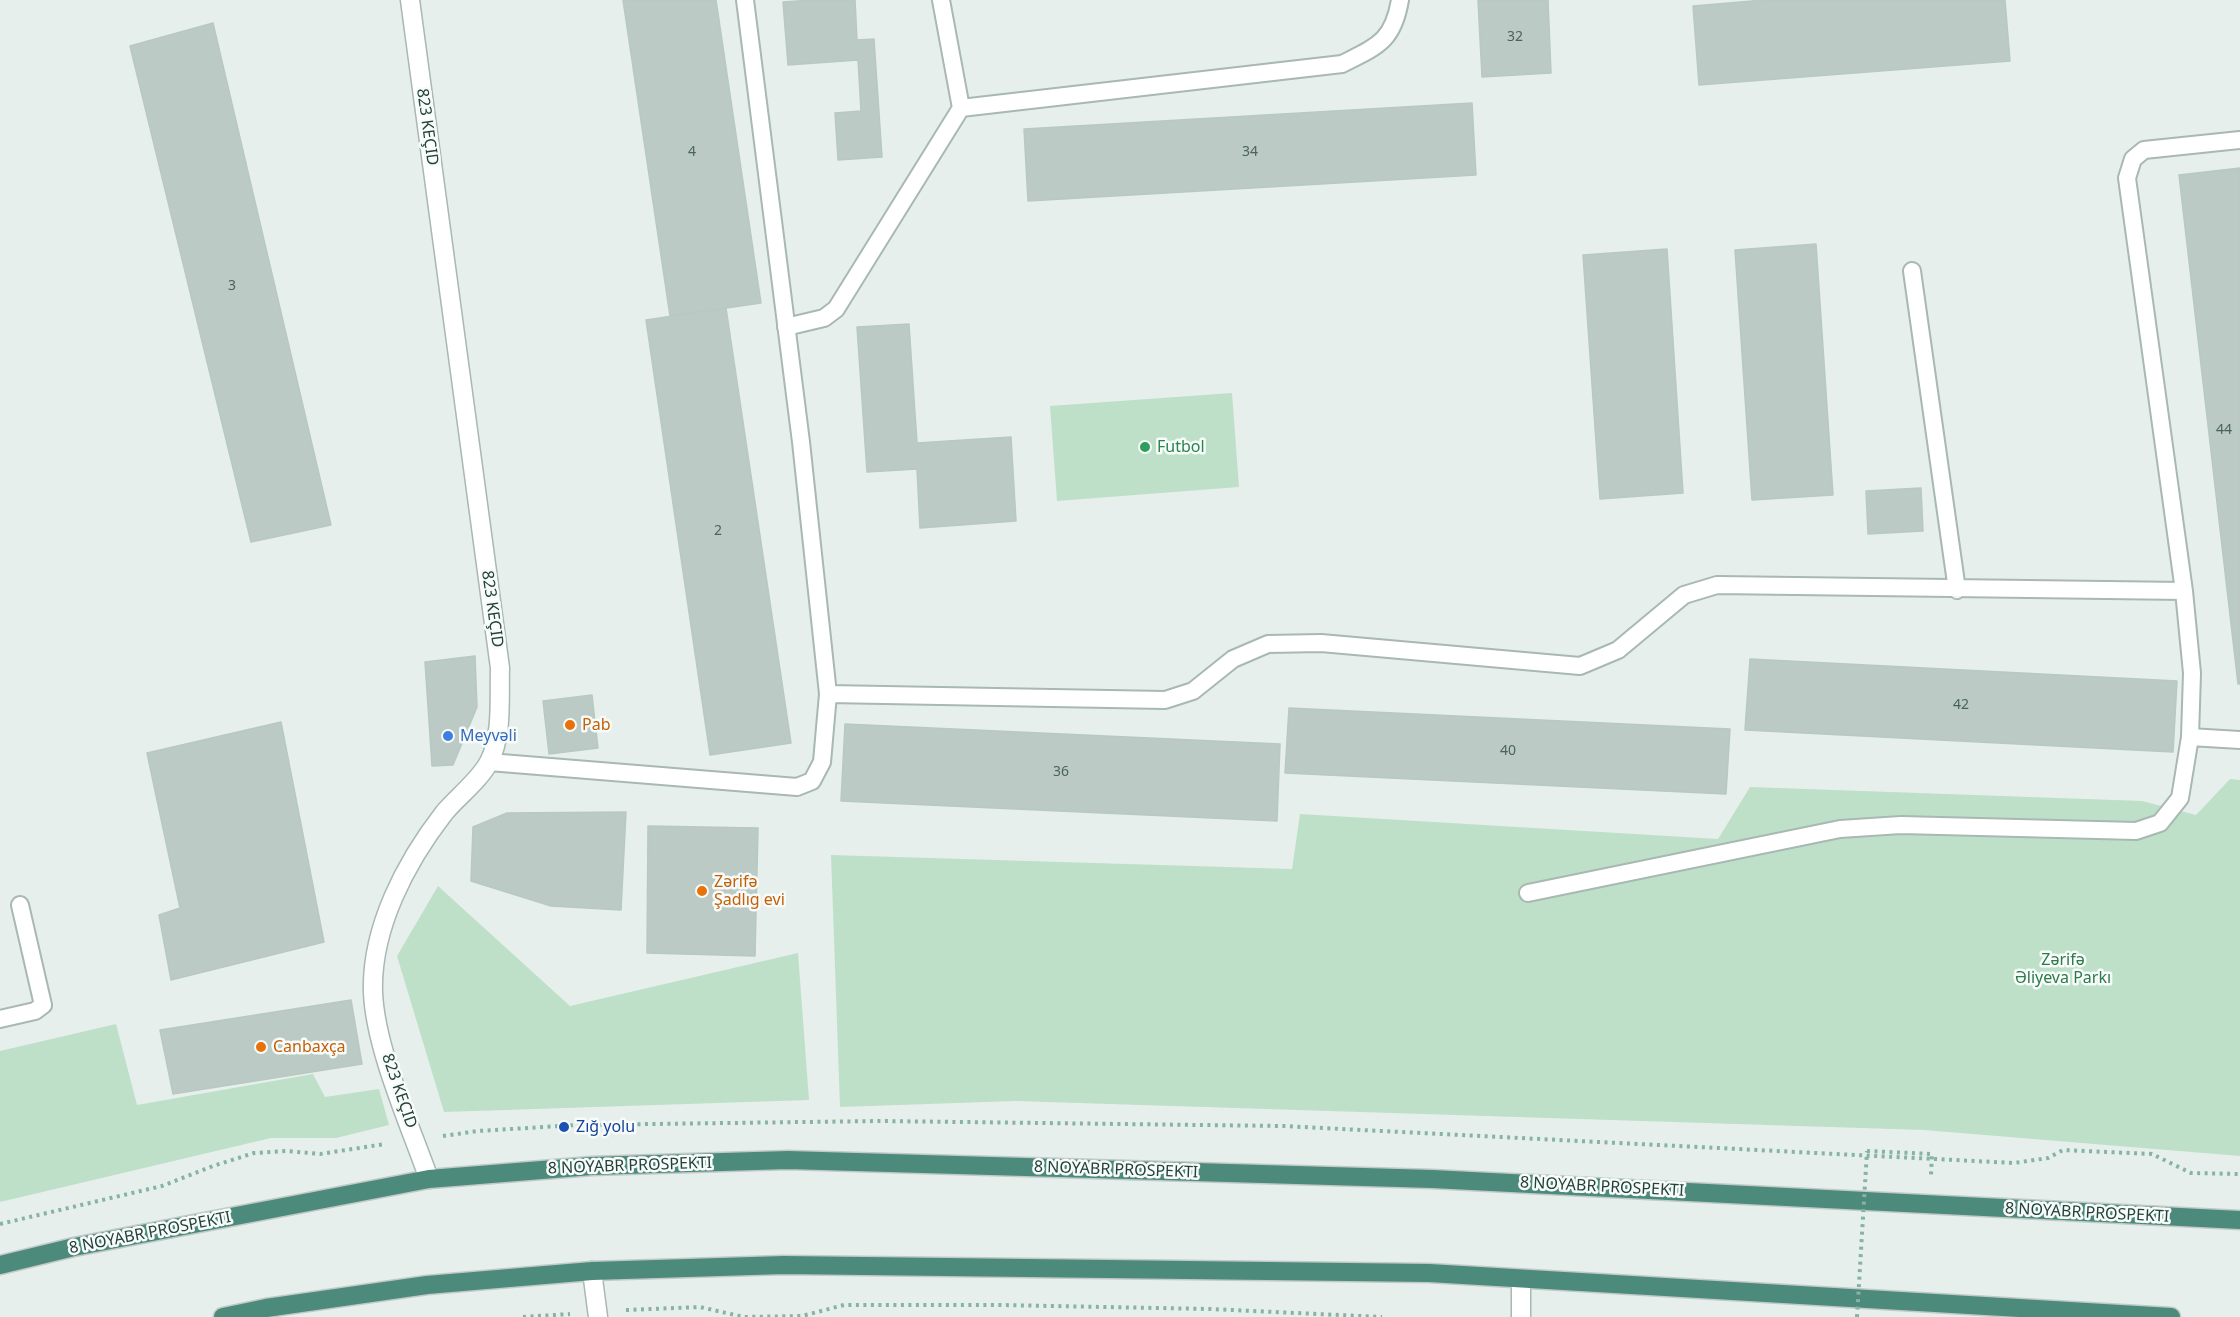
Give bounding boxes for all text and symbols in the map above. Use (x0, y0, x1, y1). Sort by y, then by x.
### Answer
house number: 32 (1507, 29, 1523, 45)
street label: 823 KEÇID (412, 87, 442, 167)
house number: 4 (688, 144, 696, 160)
house number: 34 (1242, 144, 1258, 160)
house number: 3 (228, 278, 236, 294)
house number: 44 (2216, 422, 2232, 438)
place label: Futbol (1157, 437, 1205, 457)
marker: Futbol (1138, 440, 1152, 454)
house number: 2 (714, 523, 722, 539)
street label: 823 KEÇID (477, 569, 507, 649)
house number: 42 (1953, 697, 1969, 713)
place label: Pab (582, 715, 610, 735)
marker: Pab (563, 718, 577, 732)
place label: Meyvəli (460, 726, 517, 746)
marker: Meyvəli (441, 729, 455, 743)
house number: 40 (1500, 743, 1516, 759)
house number: 36 (1053, 764, 1069, 780)
place label: Zərifə Şadlıg evi (714, 872, 785, 910)
marker: Zərifə Şadlıg evi (695, 884, 709, 898)
park label: Zərifə Əliyeva Parkı (2015, 950, 2111, 988)
place label: Canbaxça (273, 1037, 346, 1057)
marker: Canbaxça (254, 1040, 268, 1054)
street label: 823 KEÇID (377, 1051, 421, 1131)
place label: Zığ yolu (576, 1117, 635, 1137)
marker: Zığ yolu (557, 1120, 571, 1134)
street label: 8 NOYABR PROSPEKTI (548, 1154, 712, 1178)
street label: 8 NOYABR PROSPEKTI (1034, 1158, 1198, 1182)
street label: 8 NOYABR PROSPEKTI (1519, 1173, 1685, 1201)
street label: 8 NOYABR PROSPEKTI (2004, 1199, 2170, 1227)
street label: 8 NOYABR PROSPEKTI (68, 1208, 232, 1258)

